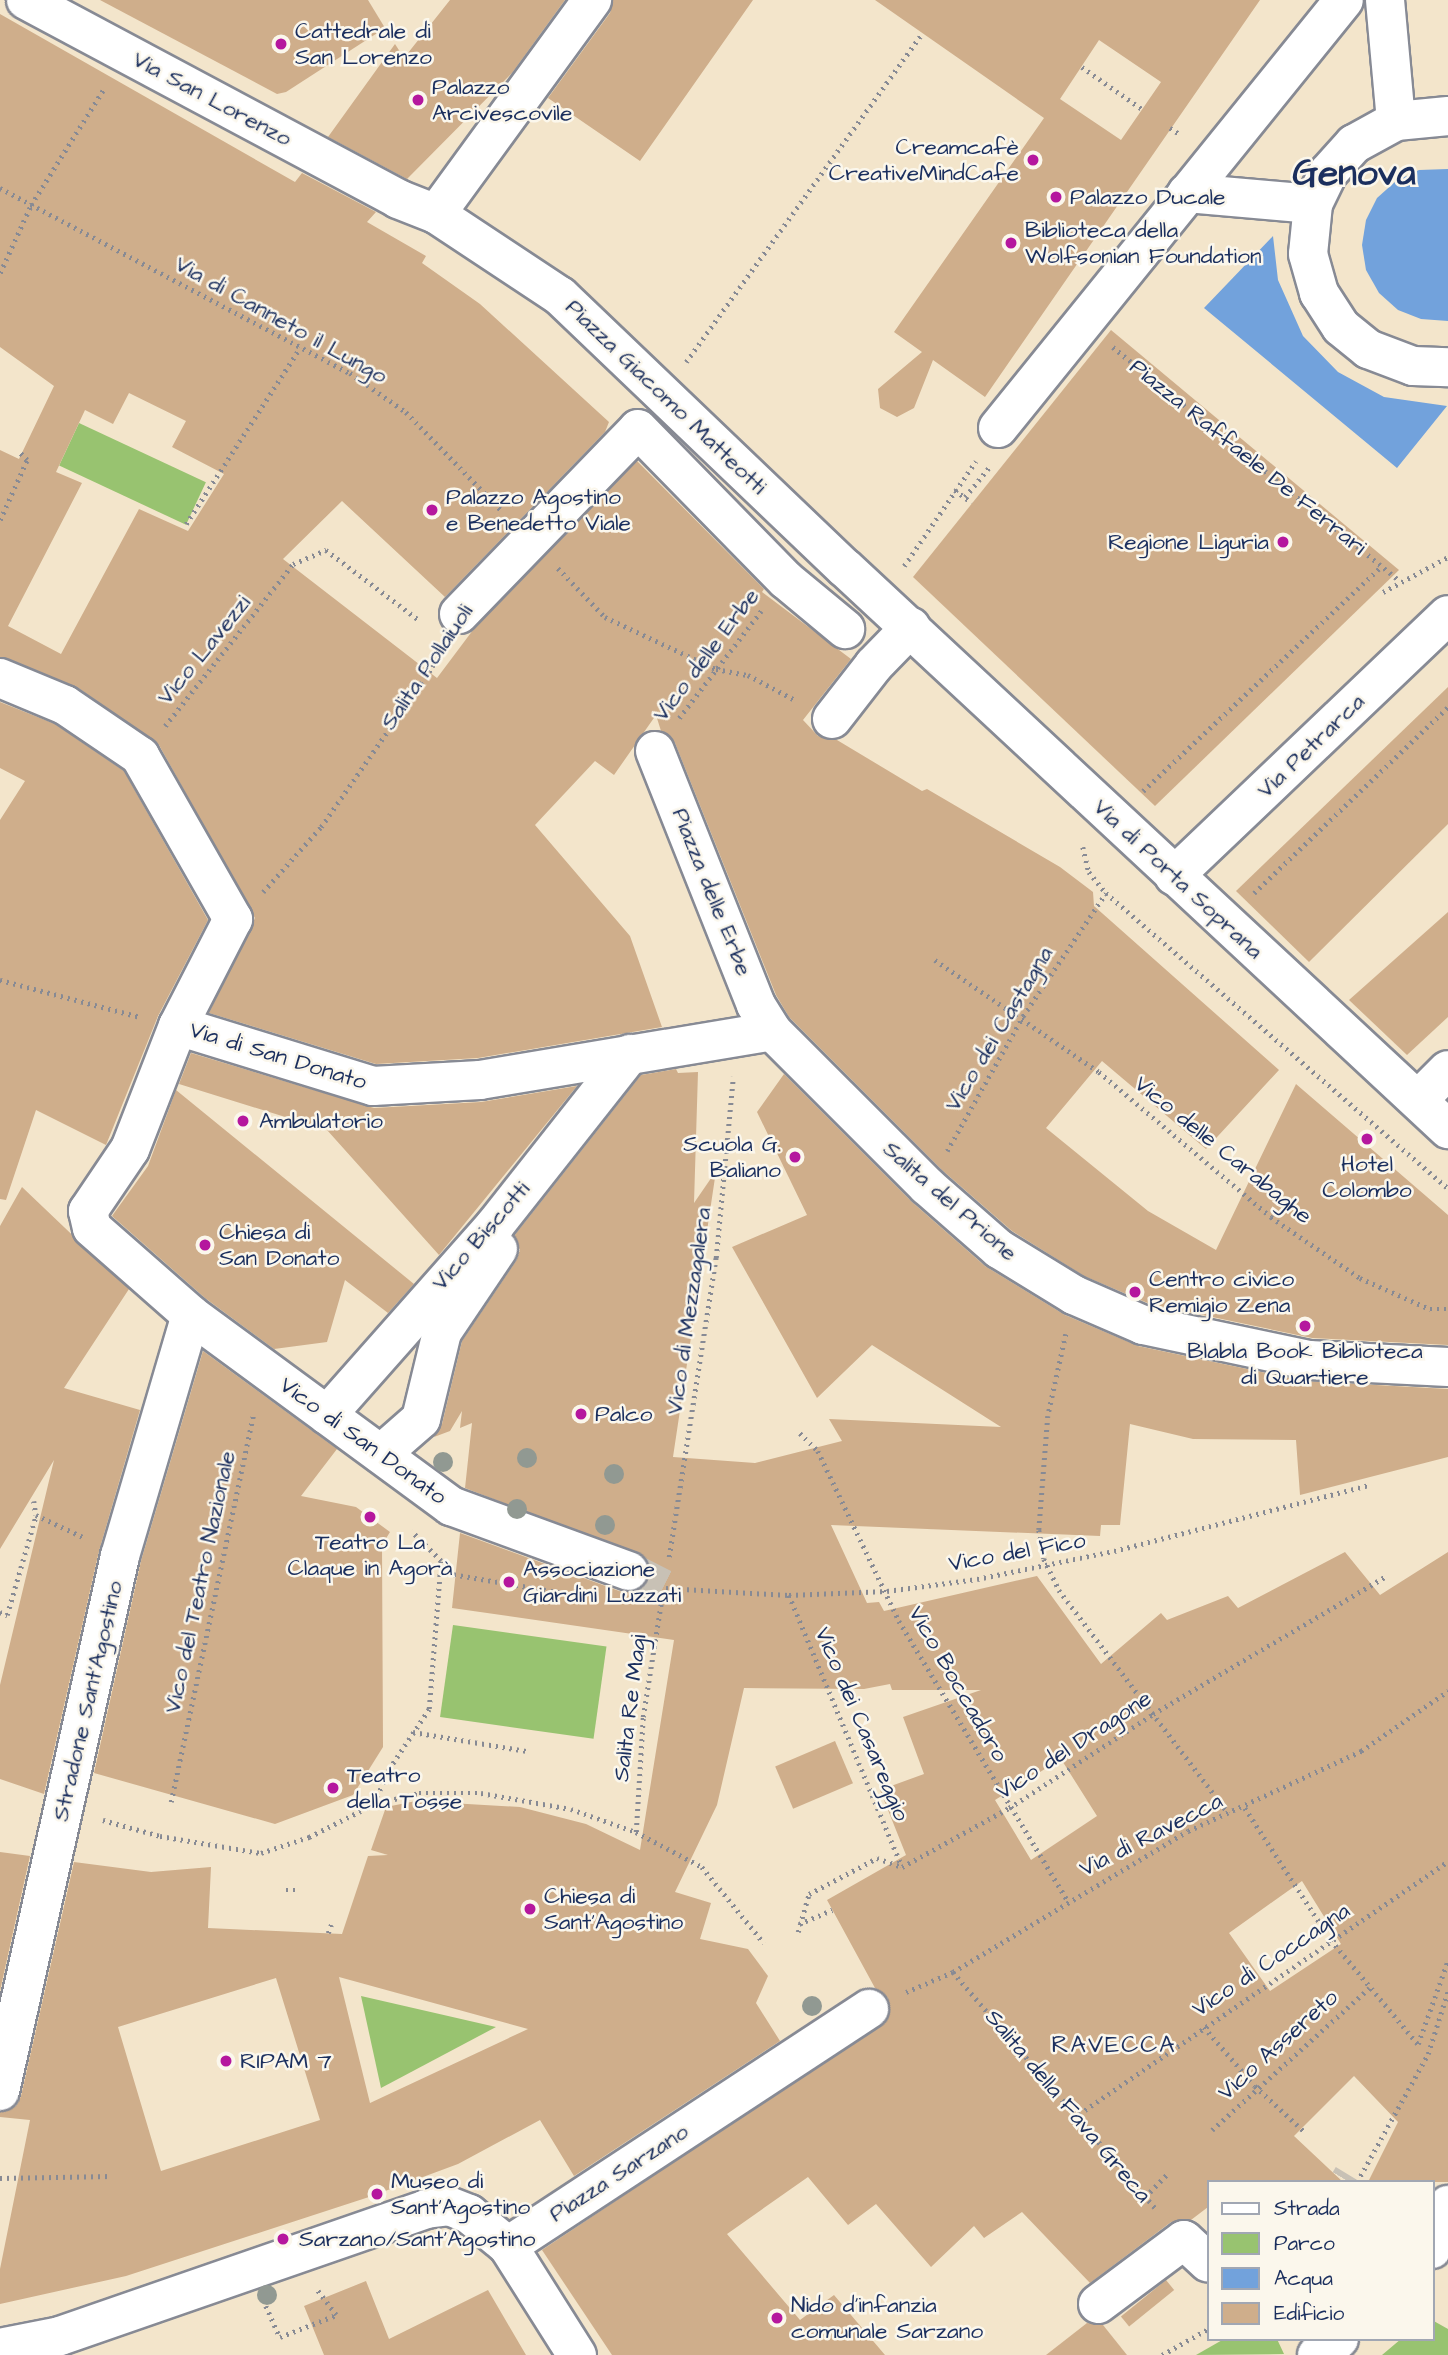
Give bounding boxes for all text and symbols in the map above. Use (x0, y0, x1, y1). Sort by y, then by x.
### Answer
place label: Cattedrale di San Lorenzo (295, 17, 432, 71)
marker: Cattedrale di San Lorenzo (273, 36, 289, 52)
street label: Via San Lorenzo (128, 46, 296, 152)
place label: Palazzo Arcivescovile (432, 73, 572, 127)
marker: Palazzo Arcivescovile (410, 92, 426, 108)
place label: Creamcafè CreativeMindCafe (829, 133, 1019, 187)
marker: Creamcafè CreativeMindCafe (1025, 152, 1041, 168)
district label: Genova (1293, 153, 1415, 197)
place label: Palazzo Ducale (1070, 183, 1226, 211)
marker: Palazzo Ducale (1048, 189, 1064, 205)
place label: Biblioteca della Wolfsonian Foundation (1025, 216, 1261, 270)
marker: Biblioteca della Wolfsonian Foundation (1003, 235, 1019, 251)
street label: Via di Canneto il Lungo (170, 250, 392, 390)
street label: Piazza Giacomo Matteotti (560, 294, 772, 500)
street label: Piazza Raffaele De Ferrari (1124, 353, 1372, 561)
place label: Palazzo Agostino e Benedetto Viale (446, 483, 631, 537)
marker: Palazzo Agostino e Benedetto Viale (424, 502, 440, 518)
place label: Regione Liguria (1108, 528, 1269, 556)
marker: Regione Liguria (1275, 534, 1291, 550)
street label: Vico delle Erbe (647, 583, 765, 727)
street label: Vico Lavezzi (151, 590, 257, 710)
street label: Salita Pollaiuoli (375, 599, 479, 735)
street label: Via Petrarca (1252, 688, 1370, 804)
street label: Via di Porta Soprana (1087, 793, 1269, 965)
street label: Piazza delle Erbe (666, 804, 758, 980)
street label: Vico dei Castagna (939, 942, 1059, 1116)
street label: Via di San Donato (186, 1016, 370, 1096)
street label: Vico delle Carabaghe (1129, 1070, 1317, 1230)
place label: Ambulatorio (259, 1107, 383, 1135)
marker: Ambulatorio (233, 1111, 253, 1131)
place label: Scuola G. Baliano (683, 1130, 781, 1184)
marker: Hotel Colombo (1359, 1131, 1375, 1147)
street label: Salita del Prione (877, 1135, 1023, 1267)
marker: Scuola G. Baliano (787, 1149, 803, 1165)
place label: Hotel Colombo (1322, 1150, 1412, 1204)
street label: Vico Biscotti (426, 1176, 536, 1296)
street label: Vico di Mezzagalera (661, 1206, 717, 1416)
place label: Chiesa di San Donato (219, 1218, 339, 1272)
marker: Chiesa di San Donato (197, 1237, 213, 1253)
place label: Centro civico Remigio Zena (1149, 1265, 1294, 1319)
marker: Centro civico Remigio Zena (1127, 1284, 1143, 1300)
marker: Blabla Book Biblioteca di Quartiere (1297, 1318, 1313, 1334)
place label: Blabla Book Biblioteca di Quartiere (1187, 1337, 1423, 1391)
street label: Vico di San Donato (274, 1371, 452, 1511)
place label: Palco (595, 1400, 652, 1428)
marker: Palco (573, 1406, 589, 1422)
street label: Vico del Teatro Nazionale (159, 1448, 241, 1716)
marker: Teatro La Claque in Agorà (362, 1509, 378, 1525)
street label: Vico del Fico (946, 1526, 1088, 1578)
place label: Teatro La Claque in Agorà (288, 1528, 452, 1582)
place label: Associazione Giardini Luzzati (523, 1555, 681, 1609)
marker: Associazione Giardini Luzzati (501, 1574, 517, 1590)
street label: Stradone Sant'Agostino (47, 1578, 129, 1824)
street label: Vico Boccadoro (902, 1601, 1014, 1767)
street label: Vico dei Casareggio (809, 1623, 915, 1825)
street label: Salita Re Magi (607, 1633, 653, 1783)
street label: Vico del Dragone (991, 1684, 1157, 1806)
place label: Teatro della Tosse (347, 1761, 462, 1815)
marker: Teatro della Tosse (325, 1780, 341, 1796)
street label: Via di Ravecca (1075, 1787, 1227, 1883)
place label: Chiesa di Sant'Agostino (544, 1882, 683, 1936)
street label: Vico di Coccagna (1187, 1897, 1355, 2023)
marker: Chiesa di Sant'Agostino (522, 1901, 538, 1917)
street label: Vico Assereto (1212, 1984, 1344, 2106)
street label: Salita della Fava Greca (979, 2004, 1157, 2208)
district label: RAVECCA (1052, 2032, 1176, 2060)
place label: RIPAM 7 (240, 2047, 332, 2075)
marker: RIPAM 7 (218, 2053, 234, 2069)
street label: Piazza Sarzano (544, 2118, 694, 2228)
place label: Museo di Sant'Agostino (391, 2167, 530, 2221)
legend (1206, 2180, 1434, 2341)
marker: Museo di Sant'Agostino (369, 2186, 385, 2202)
text: Strada (1274, 2194, 1340, 2223)
place label: Sarzano/Sant'Agostino (299, 2225, 535, 2253)
marker: Sarzano/Sant'Agostino (273, 2229, 293, 2249)
text: Parco (1274, 2229, 1335, 2258)
text: Acqua (1274, 2264, 1333, 2293)
place label: Nido d'infanzia comunale Sarzano (791, 2291, 983, 2345)
text: Edificio (1274, 2299, 1344, 2328)
marker: Nido d'infanzia comunale Sarzano (769, 2310, 785, 2326)

